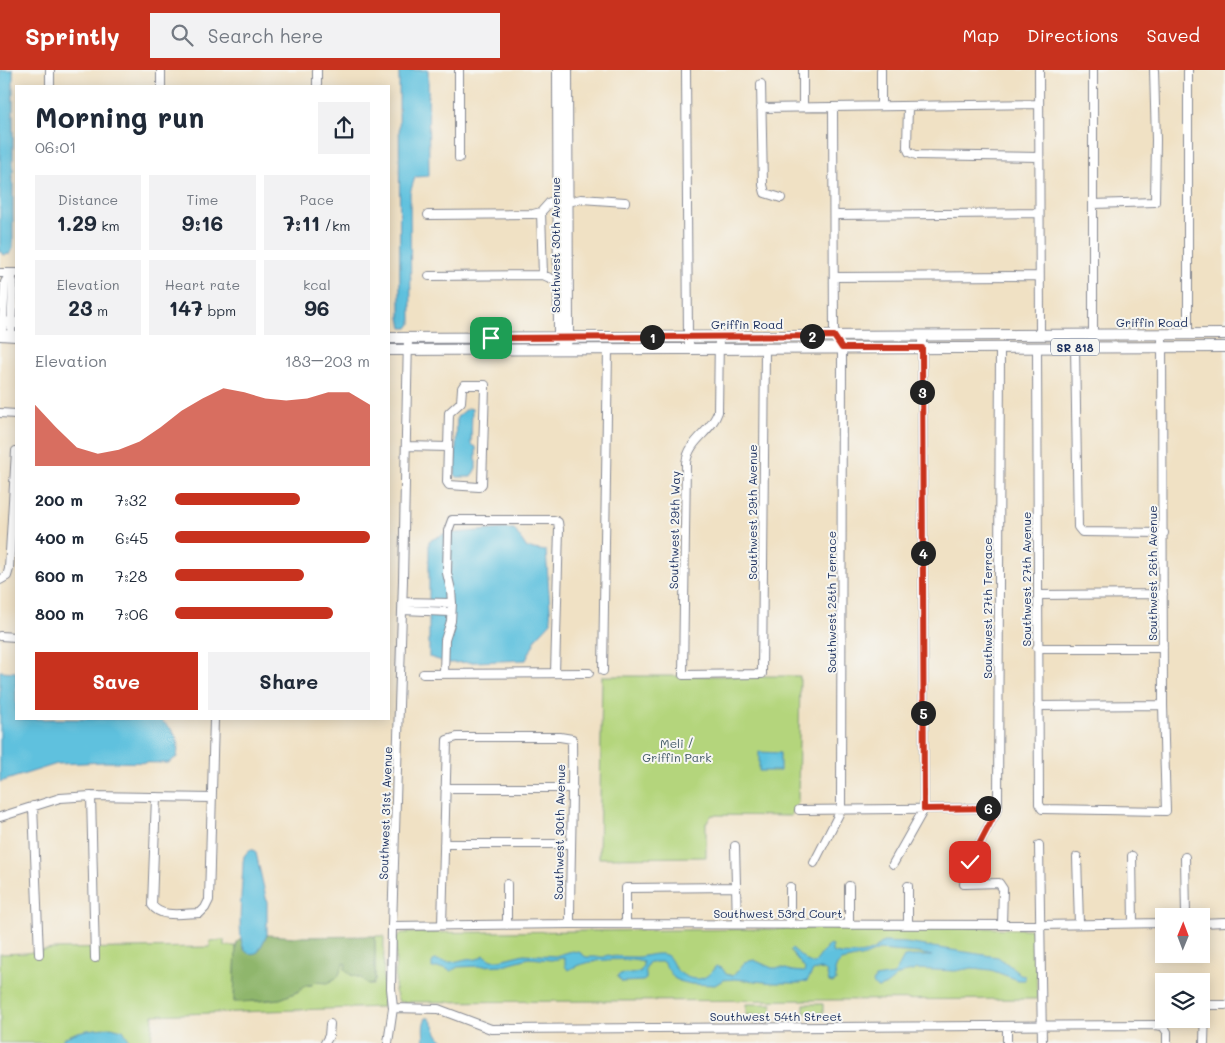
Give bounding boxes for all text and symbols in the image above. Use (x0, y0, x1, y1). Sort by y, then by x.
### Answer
search box (150, 13, 500, 58)
text: Sprintly (25, 20, 120, 51)
icon: search (168, 21, 196, 49)
text: Search here (208, 23, 323, 48)
text: Map (962, 23, 999, 47)
text: Directions (1027, 23, 1119, 47)
text: Saved (1147, 23, 1200, 47)
text: Morning run (35, 99, 204, 135)
button: share (318, 102, 370, 154)
text: 06:01 (35, 136, 77, 157)
street label: Southwest 30th Avenue (547, 177, 563, 313)
text: Distance (58, 190, 118, 209)
text: Time (187, 190, 218, 209)
text: Pace (300, 190, 334, 209)
text: 1.29 (57, 209, 97, 236)
text: 9:16 (182, 209, 223, 236)
text: 7:11 (283, 209, 320, 236)
text: km (97, 216, 120, 235)
text: /km (320, 216, 351, 235)
text: Elevation (57, 275, 120, 294)
text: Heart rate (165, 275, 240, 294)
text: kcal (303, 275, 331, 294)
text: 23 (68, 294, 93, 321)
text: 147 (169, 294, 203, 321)
text: 96 (304, 294, 329, 321)
text: m (93, 301, 108, 320)
text: bpm (203, 301, 236, 320)
street label: Griffin Road (1116, 314, 1188, 330)
street label: Griffin Road (711, 316, 783, 332)
pin (470, 317, 512, 359)
icon: arrive (477, 324, 505, 352)
pin: 1 (640, 324, 664, 350)
pin: 2 (800, 324, 824, 348)
text: 2 (809, 327, 816, 346)
text: 1 (649, 328, 656, 347)
road number: SR 818 (1051, 338, 1099, 356)
text: Elevation (35, 350, 107, 371)
text: 183–203 m (285, 350, 370, 371)
pin: 3 (910, 380, 934, 404)
text: 3 (918, 383, 927, 402)
street label: Southwest 29th Avenue (744, 444, 760, 580)
street label: Southwest 29th Way (665, 471, 683, 589)
text: 200 m (35, 489, 83, 510)
text: 7:32 (115, 489, 147, 510)
street label: Southwest 26th Avenue (1144, 505, 1160, 641)
street label: Southwest 27th Avenue (1018, 512, 1034, 646)
text: 400 m (35, 527, 84, 548)
text: 6:45 (115, 527, 148, 548)
street label: Southwest 28th Terrace (823, 531, 839, 673)
street label: Southwest 27th Terrace (979, 537, 995, 679)
pin: 4 (910, 540, 936, 566)
text: 4 (919, 544, 928, 563)
text: 600 m (35, 565, 84, 586)
text: 7:28 (115, 565, 147, 586)
text: 800 m (35, 603, 84, 624)
text: 7:06 (115, 603, 148, 624)
button: Save (35, 652, 198, 710)
button: Share (208, 652, 370, 710)
pin: 5 (910, 700, 936, 726)
text: 5 (919, 704, 928, 723)
park label: Meli / Griffin Park (642, 735, 712, 765)
street label: Southwest 31st Avenue (375, 746, 395, 880)
street label: Southwest 30th Avenue (550, 764, 568, 900)
pin: 6 (976, 796, 1000, 820)
text: 6 (984, 799, 993, 818)
pin (949, 841, 991, 883)
icon: check (956, 848, 984, 876)
street label: Southwest 53rd Court (713, 905, 843, 921)
north arrow (1155, 908, 1210, 962)
map controls (1155, 908, 1210, 1028)
button: layers (1155, 973, 1210, 1028)
street label: Southwest 54th Street (710, 1008, 842, 1024)

